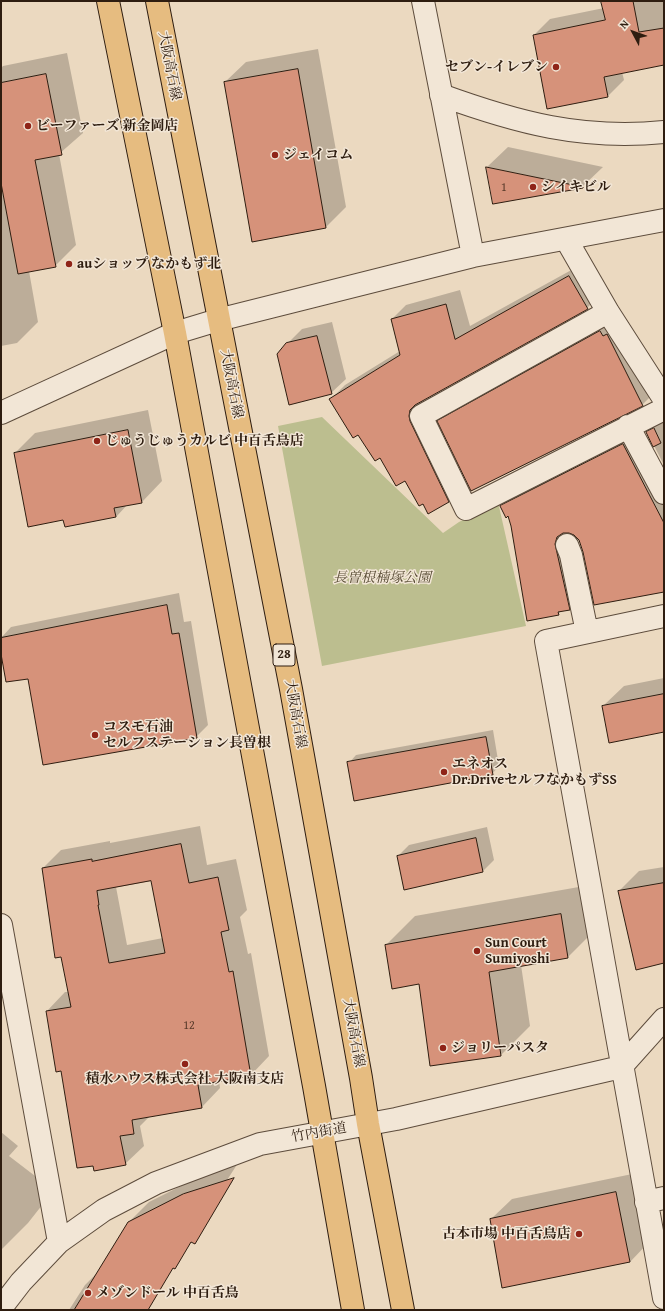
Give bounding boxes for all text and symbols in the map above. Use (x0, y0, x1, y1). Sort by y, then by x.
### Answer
north arrow (613, 12, 653, 52)
text: N (615, 16, 632, 32)
street label: 大阪高石線 (154, 30, 184, 102)
place label: セブン-イレブン (445, 59, 548, 75)
marker: セブン-イレブン (551, 62, 561, 72)
place label: ビーファーズ 新金岡店 (36, 118, 179, 134)
marker: ビーファーズ 新金岡店 (23, 121, 33, 131)
place label: ジェイコム (283, 147, 353, 163)
marker: ジェイコム (270, 150, 280, 160)
place label: シイキビル (541, 179, 611, 195)
house number: 1 (501, 181, 507, 195)
marker: シイキビル (528, 182, 538, 192)
place label: auショップ なかもず北 (77, 256, 221, 272)
marker: auショップ なかもず北 (64, 259, 74, 269)
street label: 大阪高石線 (216, 348, 246, 420)
place label: じゅうじゅうカルビ 中百舌鳥店 (105, 433, 304, 449)
marker: じゅうじゅうカルビ 中百舌鳥店 (92, 436, 102, 446)
park label: 長曽根楠塚公園 (333, 570, 431, 586)
road number: 28 (273, 644, 295, 666)
street label: 大阪高石線 (281, 678, 309, 750)
place label: コスモ石油 セルフステーション長曽根 (103, 719, 271, 752)
marker: コスモ石油 セルフステーション長曽根 (90, 730, 100, 740)
place label: エネオス Dr.DriveセルフなかもずSS (452, 756, 617, 788)
marker: エネオス Dr.DriveセルフなかもずSS (439, 767, 449, 777)
place label: Sun Court Sumiyoshi (485, 935, 550, 968)
marker: Sun Court Sumiyoshi (472, 946, 482, 956)
street label: 大阪高石線 (339, 997, 367, 1069)
house number: 12 (183, 1019, 195, 1033)
place label: ジョリーパスタ (451, 1040, 549, 1056)
marker: ジョリーパスタ (438, 1043, 448, 1053)
marker: 積水ハウス株式会社 大阪南支店 (180, 1059, 190, 1069)
place label: 積水ハウス株式会社 大阪南支店 (85, 1071, 285, 1087)
street label: 竹内街道 (290, 1120, 348, 1146)
place label: 古本市場 中百舌鳥店 (442, 1226, 571, 1242)
marker: 古本市場 中百舌鳥店 (574, 1229, 584, 1239)
place label: メゾンドール 中百舌鳥 (96, 1285, 239, 1301)
marker: メゾンドール 中百舌鳥 (83, 1288, 93, 1298)

